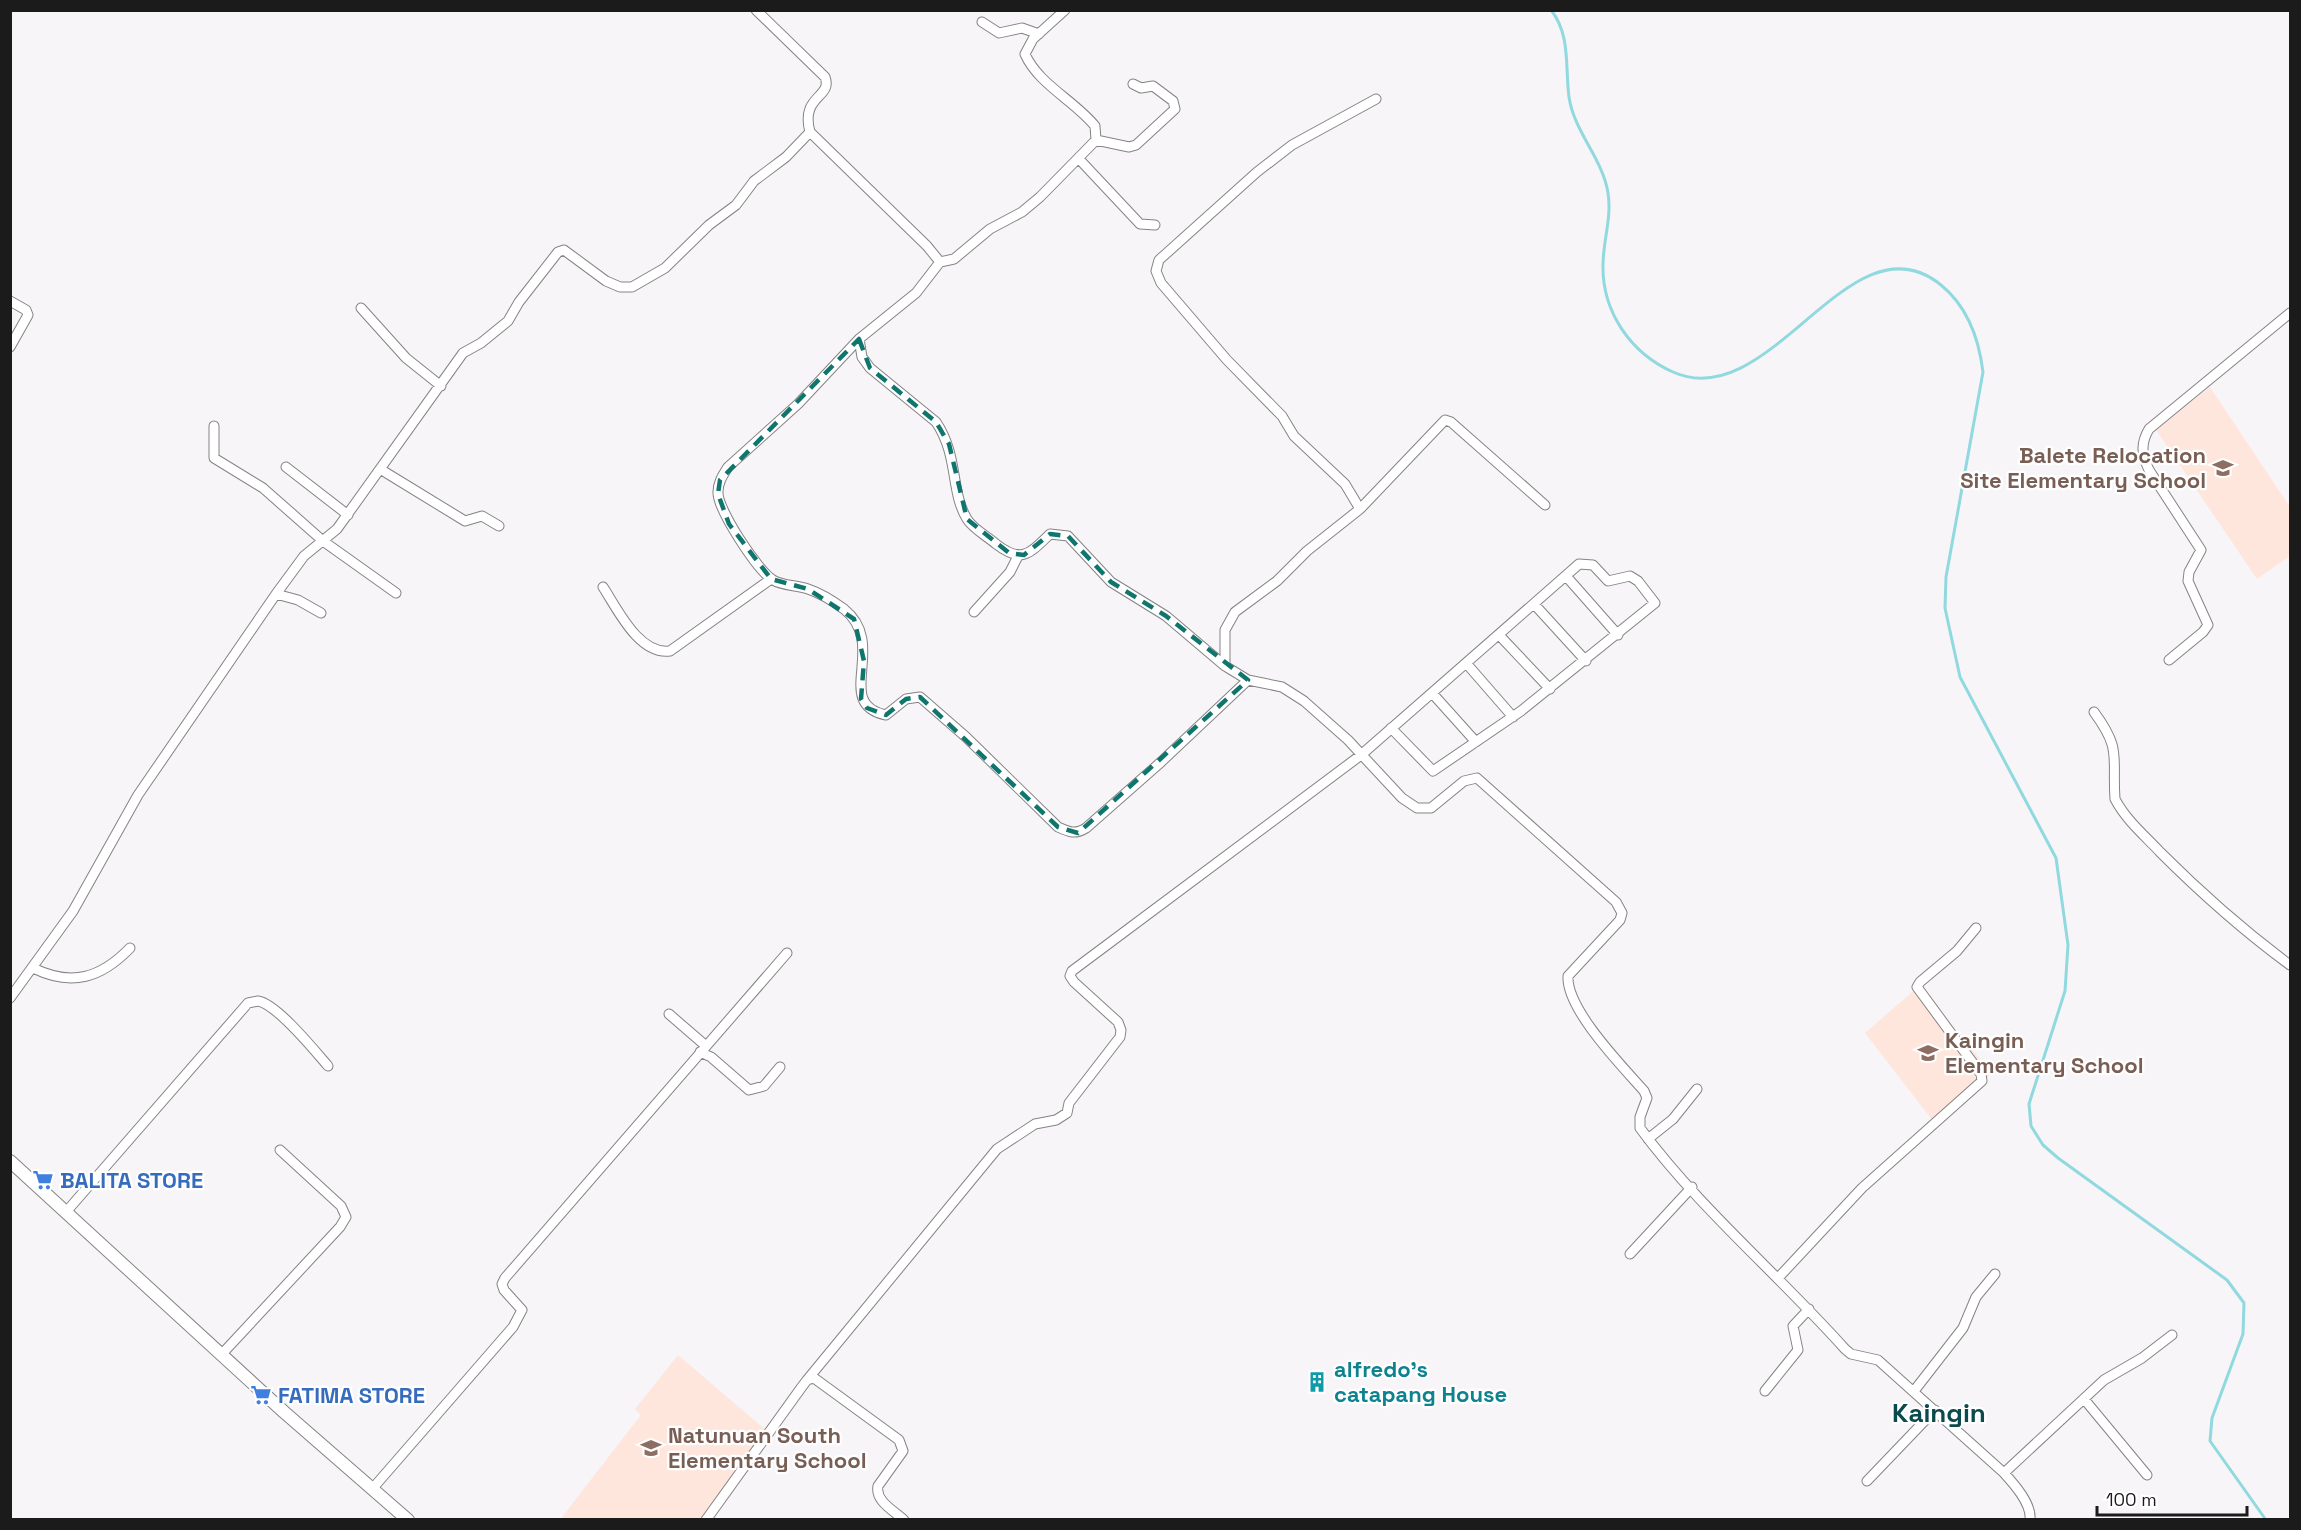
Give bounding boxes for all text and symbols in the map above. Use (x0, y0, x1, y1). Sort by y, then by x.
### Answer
place label: Balete Relocation Site Elementary School (1960, 441, 2206, 494)
school or university icon: Balete Relocation Site Elementary School (2211, 456, 2235, 480)
place label: Kaingin Elementary School (1945, 1026, 2144, 1079)
school or university icon: Kaingin Elementary School (1916, 1041, 1940, 1065)
place label: BALITA STORE (60, 1166, 203, 1194)
supermarket icon: BALITA STORE (31, 1168, 55, 1192)
place label: alfredo's catapang House (1334, 1355, 1507, 1408)
building icon: alfredo's catapang House (1305, 1370, 1329, 1394)
place label: FATIMA STORE (278, 1381, 425, 1409)
supermarket icon: FATIMA STORE (249, 1383, 273, 1407)
district label: Kaingin (1892, 1396, 1986, 1430)
place label: Natunuan South Elementary School (668, 1421, 867, 1474)
school or university icon: Natunuan South Elementary School (639, 1436, 663, 1460)
scale bar (2097, 1479, 2247, 1517)
text: 100 m (2106, 1488, 2157, 1511)

